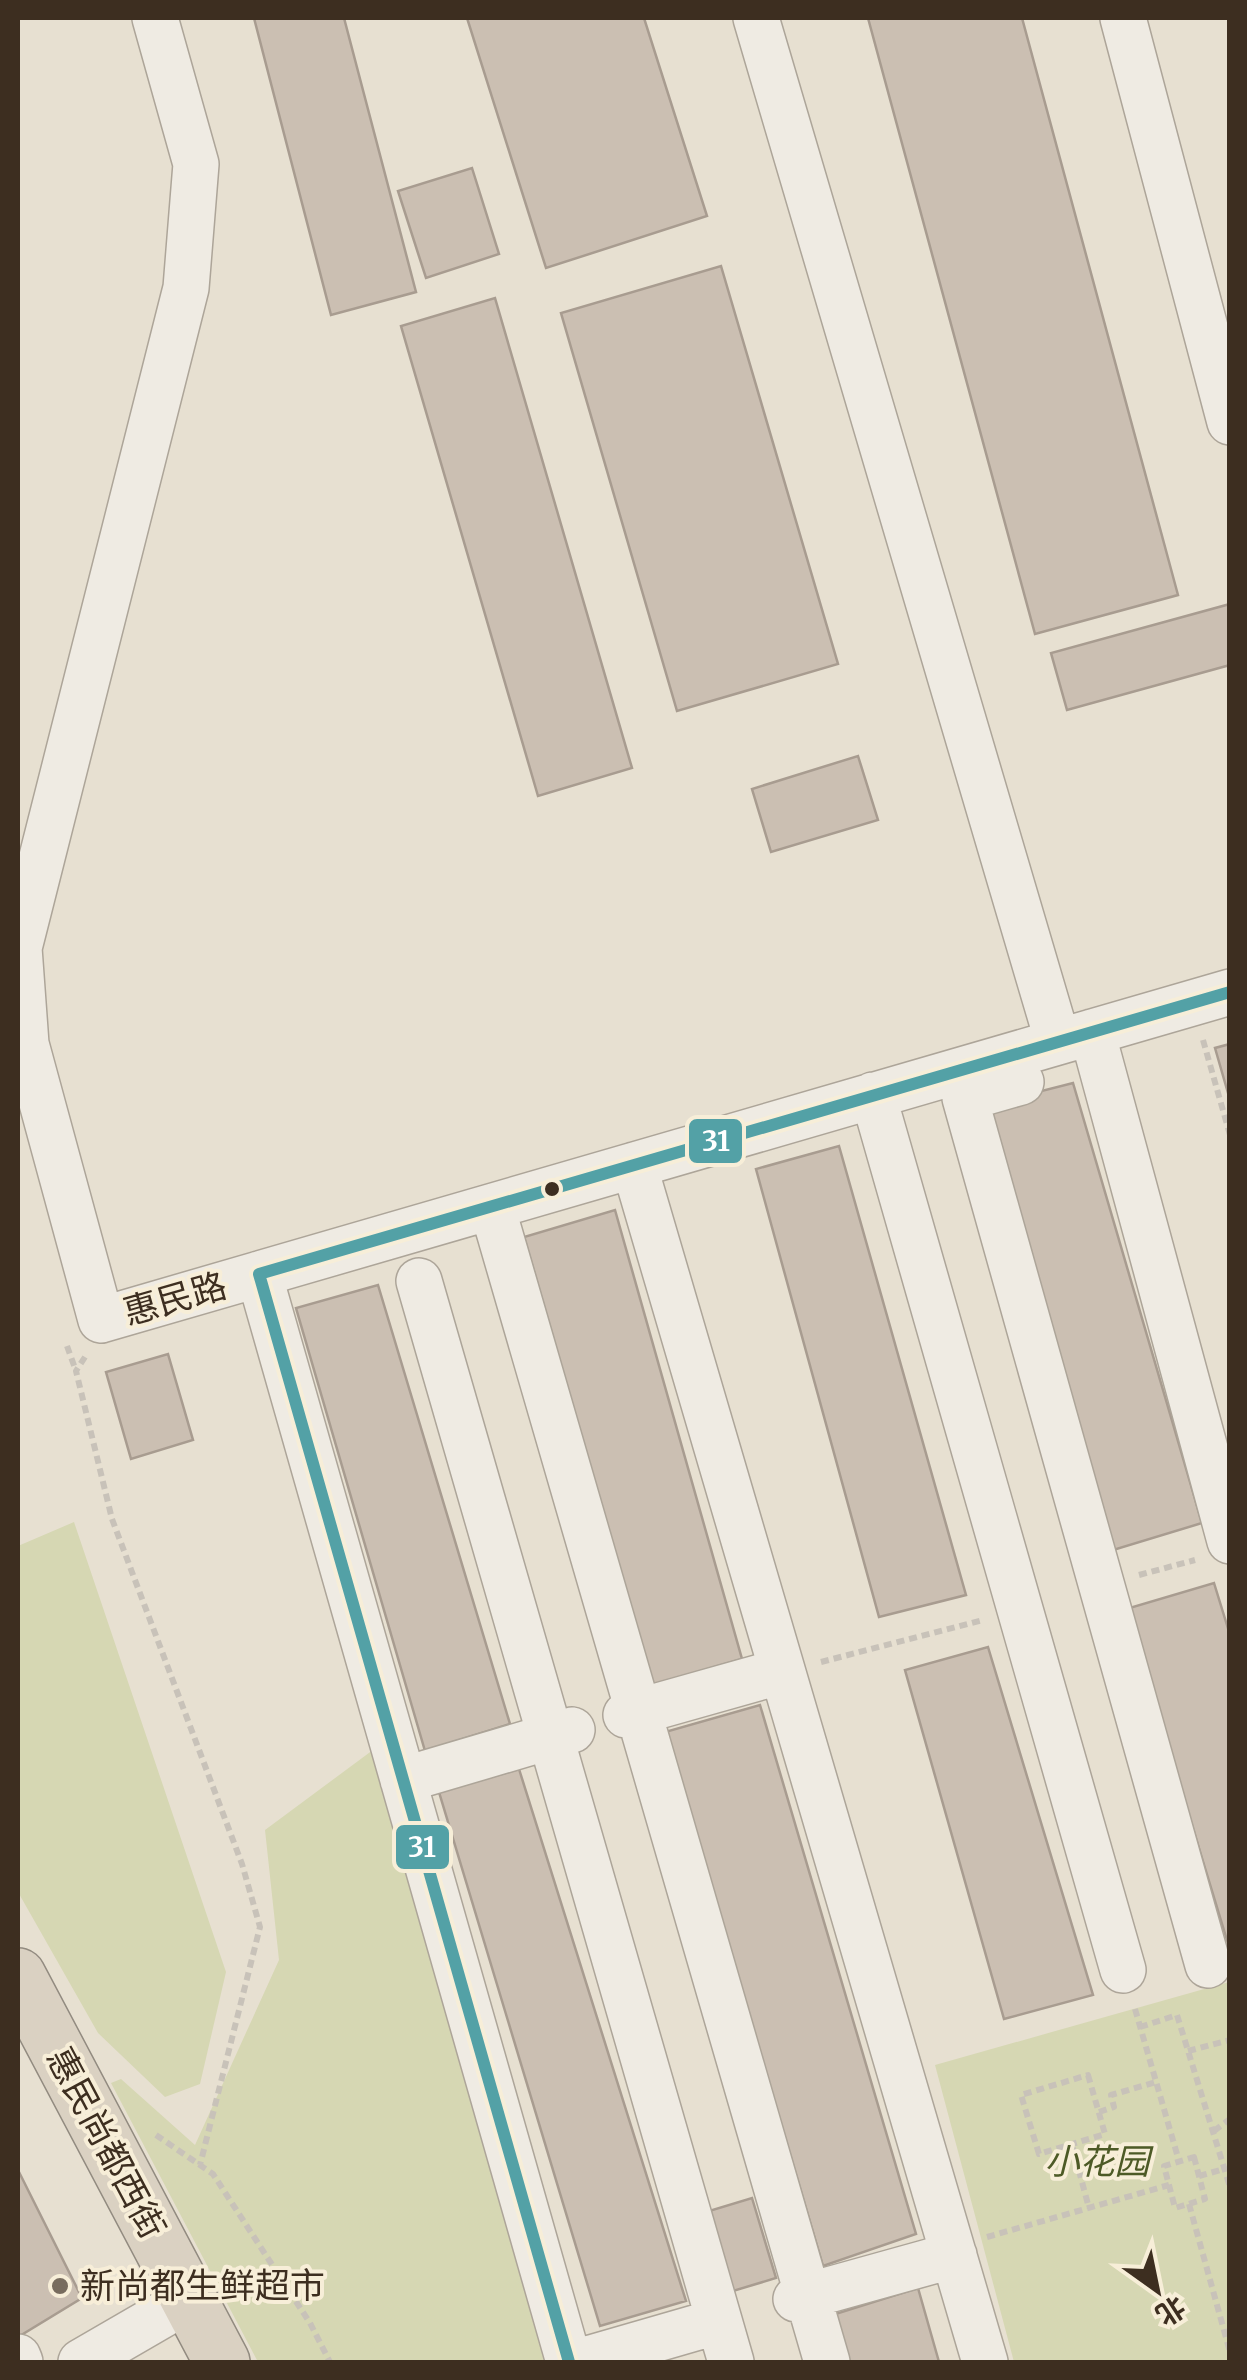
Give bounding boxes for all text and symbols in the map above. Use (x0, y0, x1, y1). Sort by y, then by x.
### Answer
line badge: 31 (687, 1117, 744, 1165)
text: 31 (702, 1123, 730, 1159)
unlabelled marker (542, 1179, 562, 1199)
street label: 惠民路 (118, 1263, 232, 1335)
line badge: 31 (394, 1823, 451, 1871)
text: 31 (408, 1829, 436, 1865)
street label: 惠民尚都西街 (37, 2040, 175, 2246)
park label: 小花园 (1044, 2140, 1154, 2184)
north arrow (1107, 2240, 1207, 2340)
place label: 新尚都生鲜超市 (80, 2264, 325, 2308)
marker: 新尚都生鲜超市 (49, 2275, 71, 2297)
text: 北 (1149, 2288, 1192, 2334)

